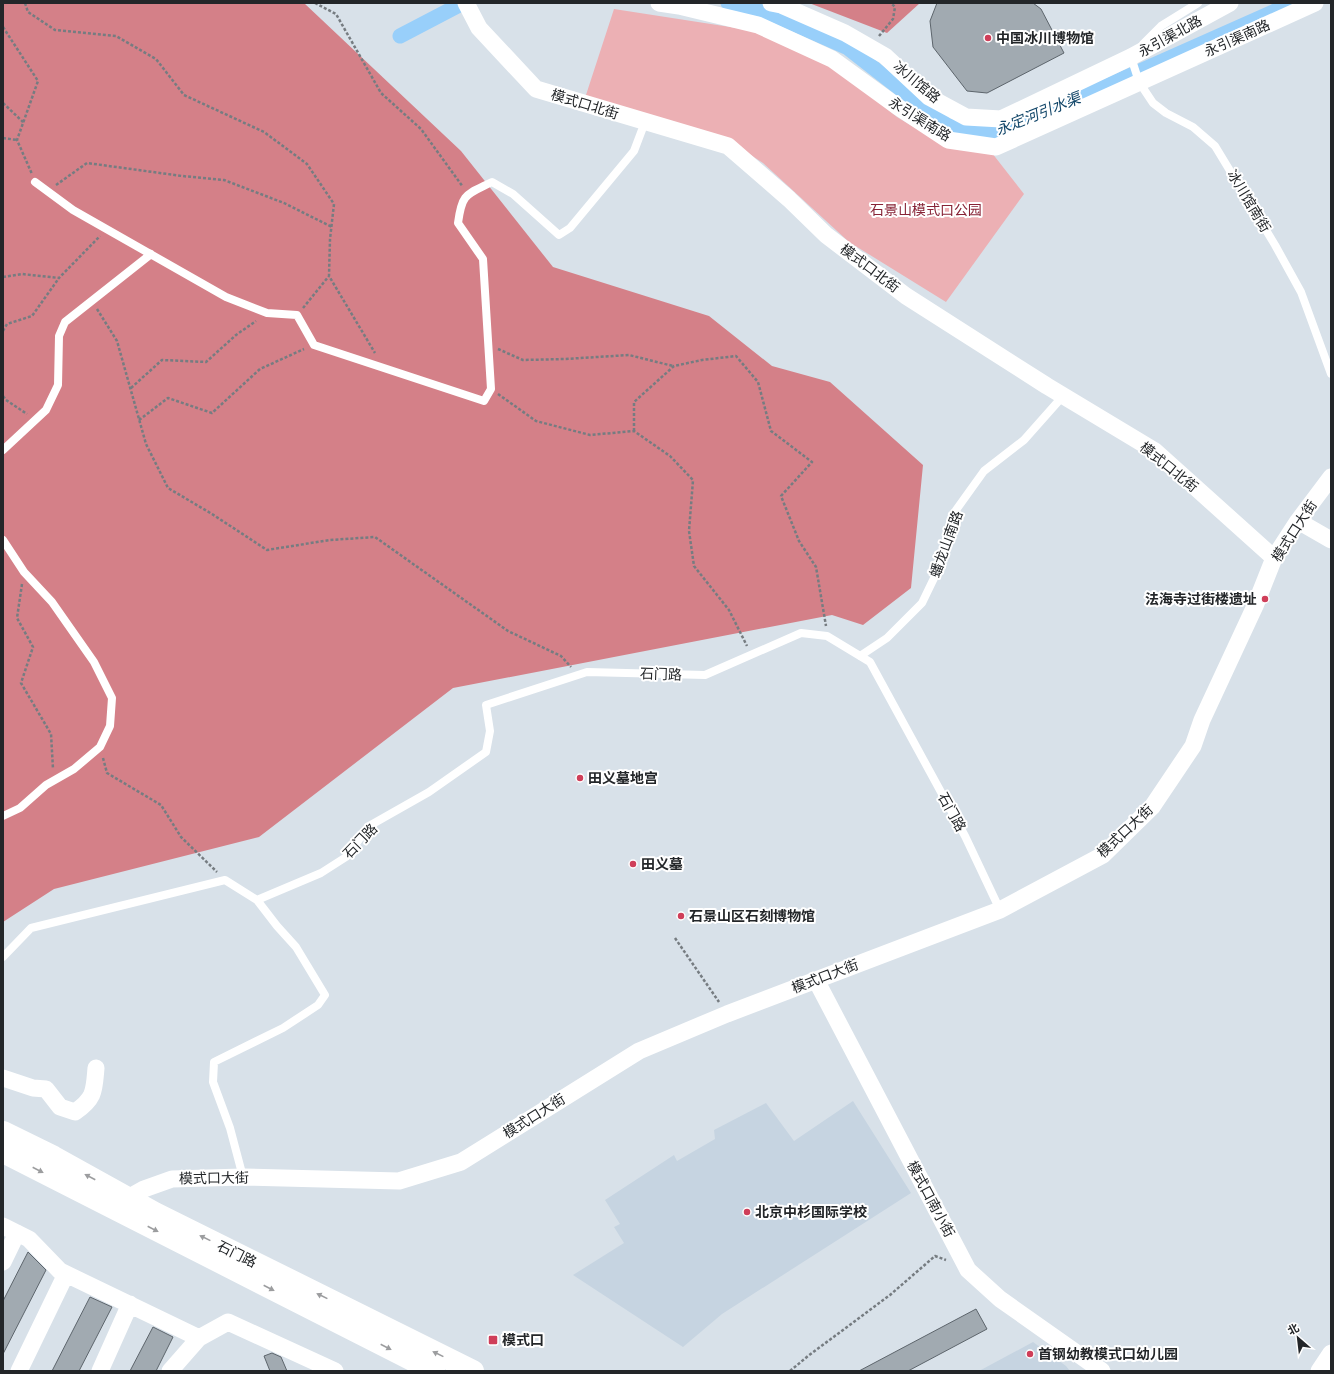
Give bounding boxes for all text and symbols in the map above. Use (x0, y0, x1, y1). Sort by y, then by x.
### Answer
street label: 永引渠北路 (1135, 11, 1205, 61)
street label: 永引渠南路 (1201, 16, 1273, 60)
place label: 中国冰川博物馆 (996, 29, 1094, 47)
marker: 中国冰川博物馆 (983, 33, 993, 43)
street label: 冰川馆路 (890, 57, 944, 107)
street label: 模式口北街 (549, 85, 621, 123)
water label: 永定河引水渠 (993, 87, 1085, 139)
street label: 永引渠南路 (886, 93, 954, 145)
street label: 冰川馆南街 (1223, 166, 1275, 236)
park label: 石景山模式口公园 (870, 201, 982, 219)
street label: 模式口北街 (837, 240, 903, 296)
street label: 模式口北街 (1136, 438, 1202, 496)
street label: 模式口大街 (1267, 497, 1321, 565)
street label: 蟠龙山南路 (926, 508, 966, 580)
place label: 法海寺过街楼遗址 (1145, 590, 1257, 608)
marker: 法海寺过街楼遗址 (1260, 594, 1270, 604)
street label: 石门路 (640, 664, 682, 684)
place label: 田义墓地宫 (588, 769, 658, 787)
marker: 田义墓地宫 (575, 773, 585, 783)
street label: 石门路 (934, 789, 970, 835)
street label: 模式口大街 (1093, 801, 1157, 861)
street label: 石门路 (339, 820, 381, 862)
place label: 田义墓 (641, 855, 683, 873)
marker: 田义墓 (628, 859, 638, 869)
place label: 石景山区石刻博物馆 (689, 907, 815, 925)
marker: 石景山区石刻博物馆 (676, 911, 686, 921)
street label: 模式口大街 (789, 955, 861, 997)
street label: 模式口大街 (500, 1090, 568, 1142)
street label: 模式口南小街 (903, 1158, 959, 1240)
one-way arrow (32, 1167, 43, 1173)
street label: 模式口大街 (179, 1168, 249, 1188)
one-way arrow (84, 1174, 96, 1180)
place label: 北京中杉国际学校 (755, 1203, 867, 1221)
marker: 北京中杉国际学校 (742, 1207, 752, 1217)
one-way arrow (148, 1226, 159, 1233)
one-way arrow (199, 1235, 211, 1241)
street label: 石门路 (214, 1237, 260, 1271)
one-way arrow (264, 1285, 275, 1291)
one-way arrow (316, 1293, 327, 1299)
north arrow (1278, 1318, 1318, 1358)
text: 北 (1285, 1320, 1301, 1338)
place label: 模式口 (502, 1331, 544, 1349)
marker: 模式口 (487, 1334, 499, 1346)
one-way arrow (380, 1343, 391, 1350)
place label: 首钢幼教模式口幼儿园 (1038, 1345, 1178, 1363)
marker: 首钢幼教模式口幼儿园 (1025, 1349, 1035, 1359)
one-way arrow (432, 1351, 444, 1357)

